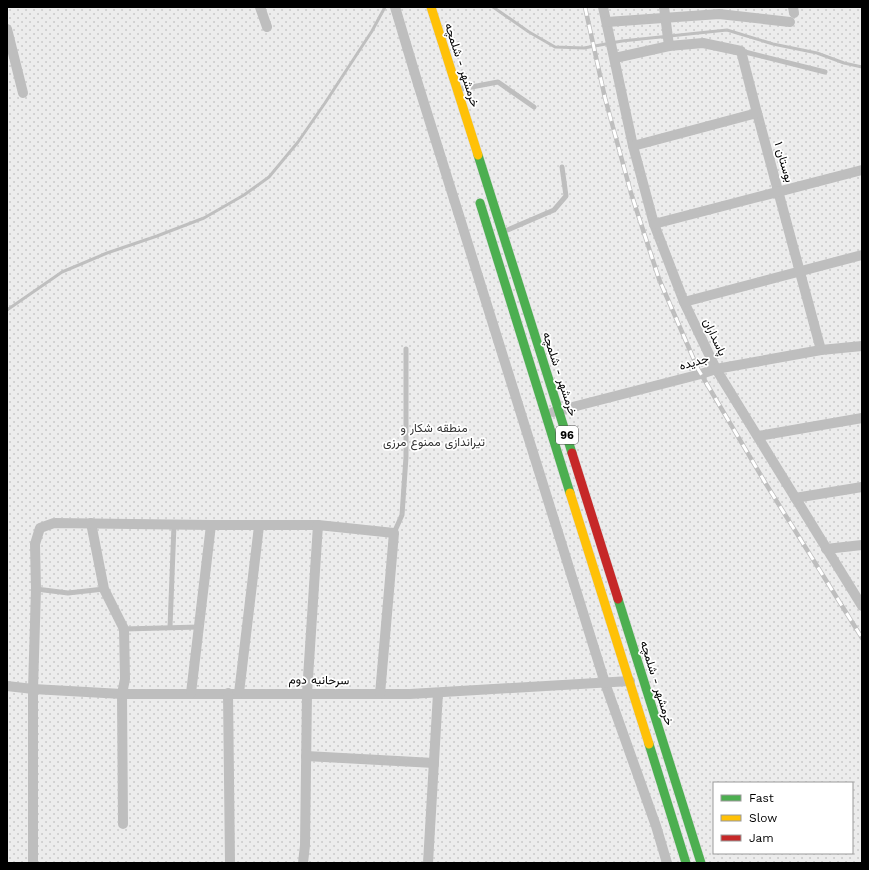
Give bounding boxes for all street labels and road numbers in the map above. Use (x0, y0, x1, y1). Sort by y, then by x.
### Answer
street label: خرمشهر - شلمچه (441, 21, 482, 109)
street label: بوستان ۱ (771, 140, 796, 184)
street label: پاسداران (699, 316, 730, 359)
street label: خرمشهر - شلمچه (539, 330, 580, 418)
street label: جدیده (678, 351, 710, 373)
road number: 96 (556, 426, 578, 444)
street label: خرمشهر - شلمچه (637, 639, 677, 727)
street label: سرحانیه دوم (289, 672, 349, 689)

